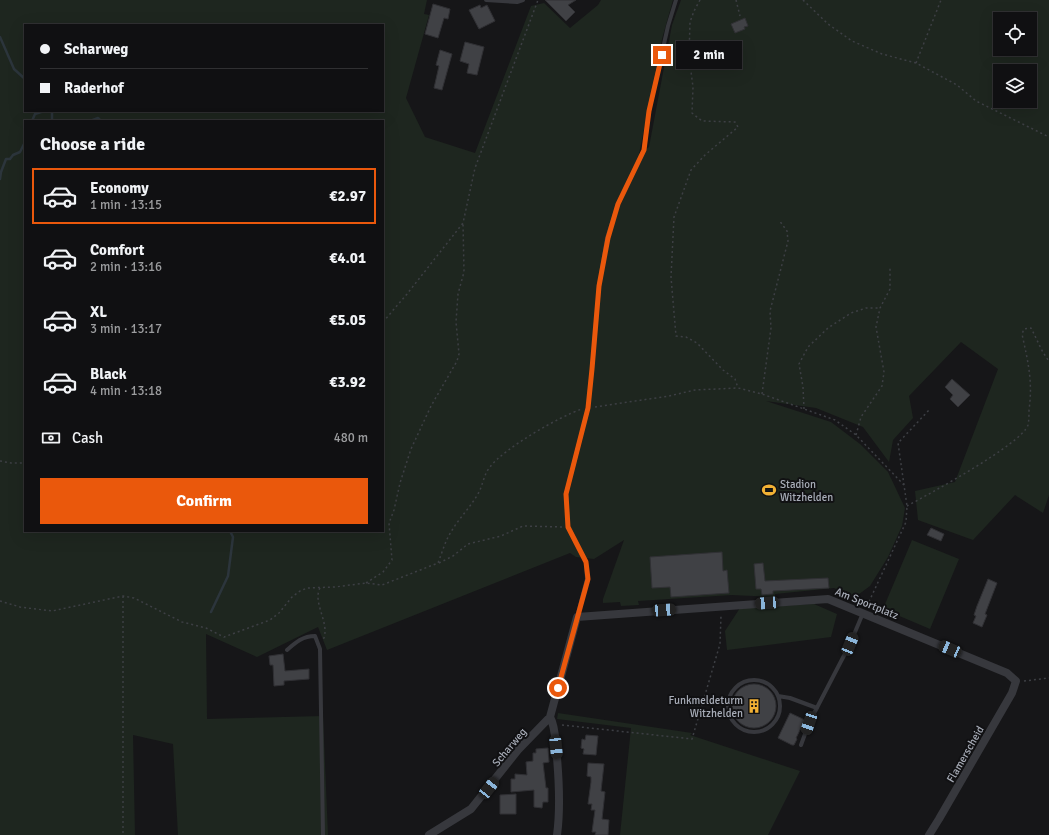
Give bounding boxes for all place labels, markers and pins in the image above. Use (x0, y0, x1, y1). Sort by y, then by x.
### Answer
place label: Stadion Witzhelden (780, 478, 833, 504)
sports icon: Stadion Witzhelden (761, 482, 777, 498)
place label: Funkmeldeturm Witzhelden (669, 694, 743, 720)
building icon: Funkmeldeturm Witzhelden (746, 698, 762, 714)

